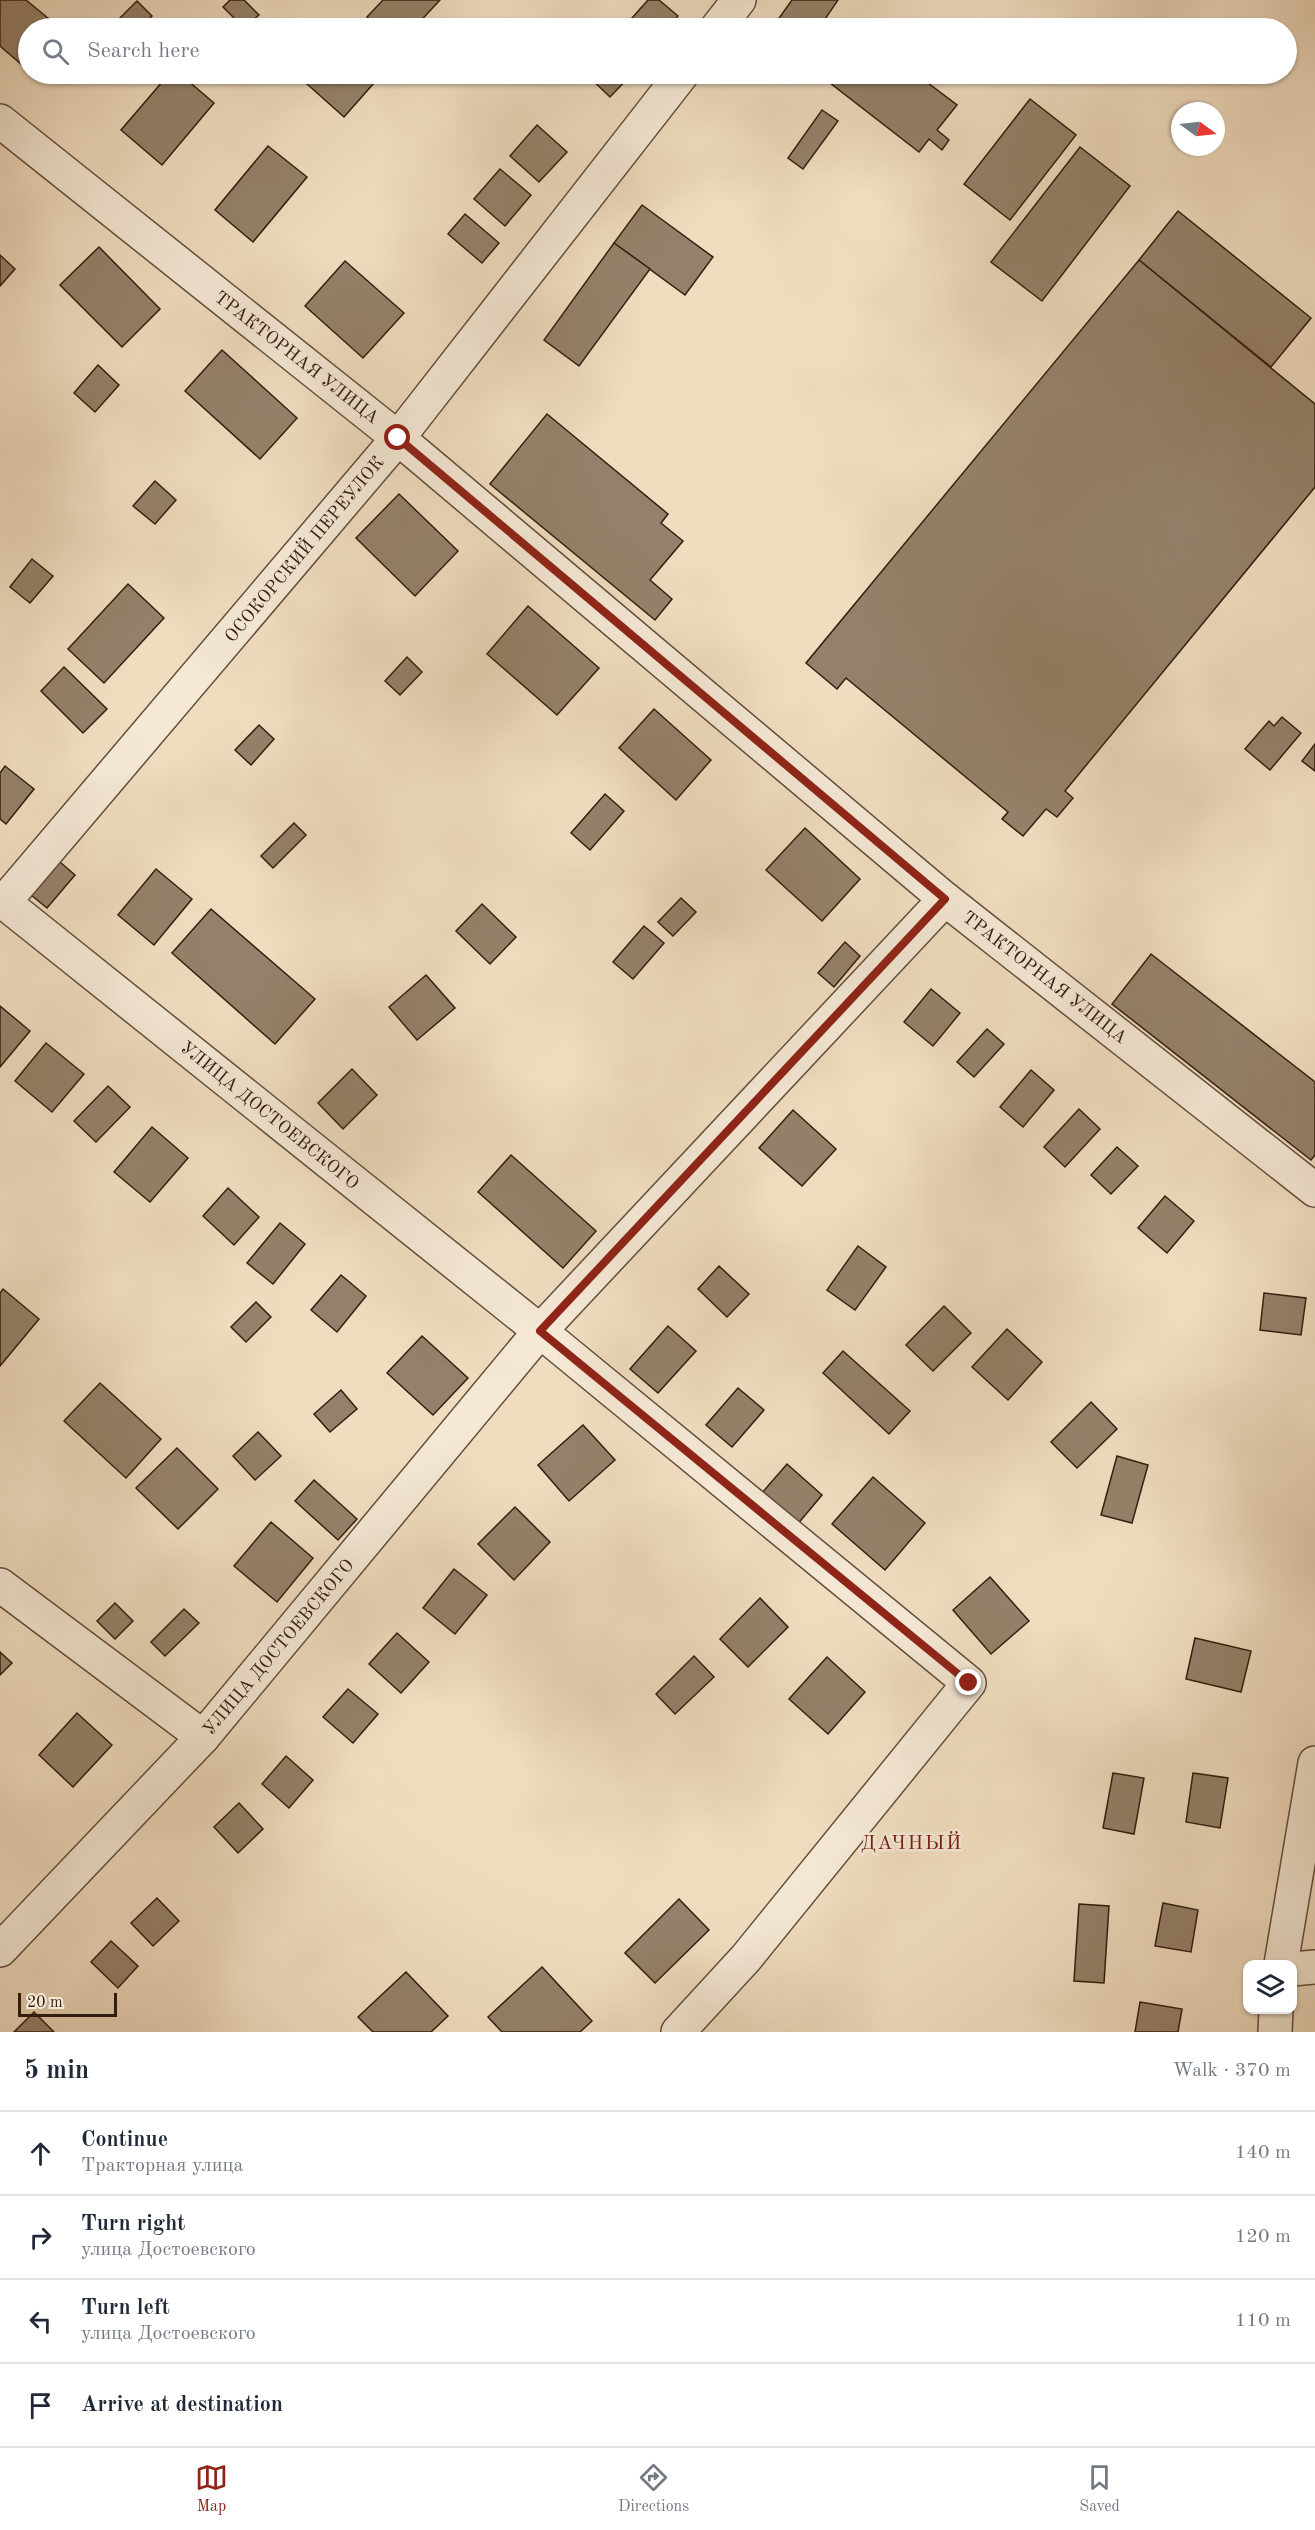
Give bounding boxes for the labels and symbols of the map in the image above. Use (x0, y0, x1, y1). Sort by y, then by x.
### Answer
north arrow (1171, 102, 1225, 156)
street label: ТРАКТОРНАЯ УЛИЦА (211, 288, 382, 428)
route start (384, 424, 410, 450)
street label: ОСОКОРСКИЙ ПЕРЕУЛОК (219, 451, 388, 646)
street label: ТРАКТОРНАЯ УЛИЦА (959, 908, 1130, 1048)
street label: УЛИЦА ДОСТОЕВСКОГО (177, 1038, 362, 1193)
street label: УЛИЦА ДОСТОЕВСКОГО (200, 1556, 358, 1739)
route end (955, 1669, 981, 1695)
district label: ДАЧНЫЙ (861, 1831, 963, 1854)
scale bar (18, 1990, 117, 2018)

